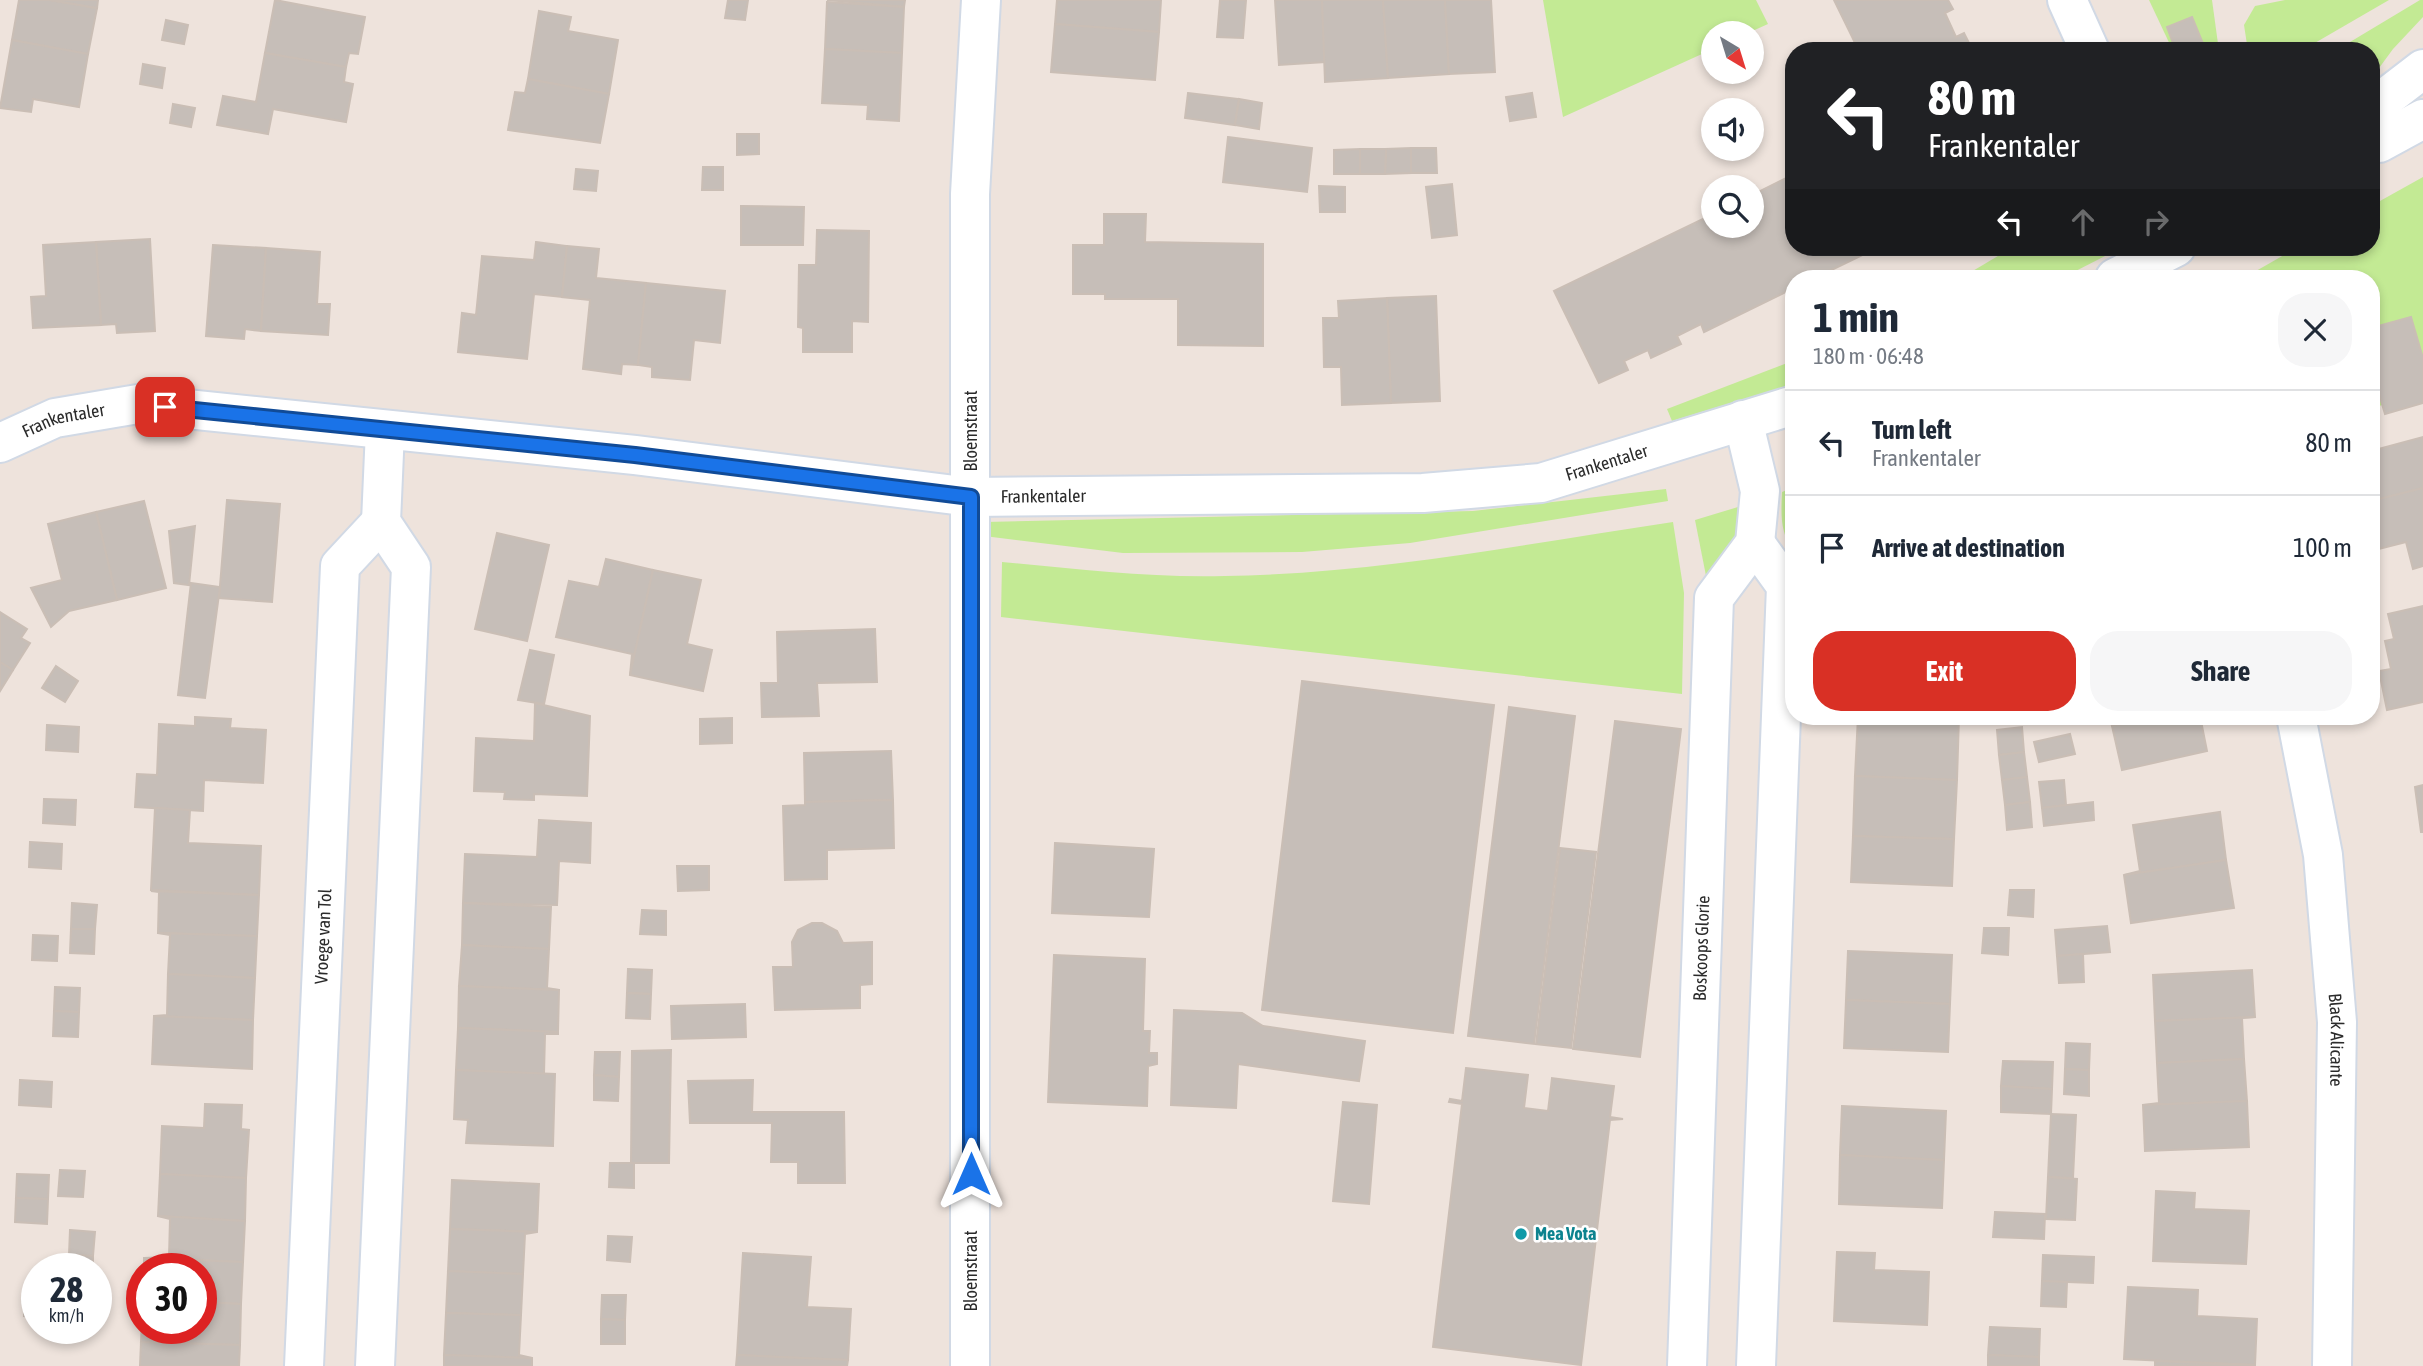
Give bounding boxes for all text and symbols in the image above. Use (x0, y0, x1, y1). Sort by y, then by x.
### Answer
north arrow (1701, 21, 1764, 84)
map controls (1701, 21, 1764, 238)
text: 80 m (1928, 69, 2016, 125)
icon: left (1813, 70, 1904, 161)
button: sound (1701, 98, 1764, 161)
text: Frankentaler (1928, 127, 2079, 164)
button: search (1701, 175, 1764, 238)
icon: left (1991, 203, 2029, 241)
icon: ahead (2064, 203, 2102, 241)
icon: right (2137, 203, 2175, 241)
text: 1 min (1813, 293, 1899, 341)
button: close (2278, 293, 2352, 367)
text: 180 m · 06:48 (1813, 343, 1924, 369)
pin (135, 377, 195, 437)
icon: arrive (146, 388, 184, 426)
street label: Bloemstraat (960, 390, 981, 472)
street label: Frankentaler (19, 399, 107, 442)
text: Turn left (1872, 415, 1952, 445)
icon: left (1813, 424, 1851, 462)
text: 80 m (2305, 428, 2352, 458)
street label: Frankentaler (1563, 439, 1651, 485)
text: Frankentaler (1872, 445, 1981, 471)
street label: Frankentaler (1001, 485, 1087, 507)
icon: arrive (1813, 529, 1851, 567)
text: Arrive at destination (1872, 533, 2065, 563)
text: 100 m (2293, 533, 2352, 563)
button: Exit (1813, 631, 2076, 711)
button: Share (2090, 631, 2352, 711)
street label: Vroege van Tol (310, 888, 335, 985)
street label: Boskoops Glorie (1689, 895, 1714, 1001)
street label: Black Alicante (2325, 992, 2348, 1087)
position arrow (934, 1137, 1008, 1211)
place label: Mea Vota (1535, 1223, 1596, 1244)
marker: Mea Vota (1513, 1226, 1529, 1242)
street label: Bloemstraat (960, 1230, 981, 1312)
speed limit sign: 30 (126, 1253, 217, 1344)
text: 28 (50, 1269, 83, 1309)
text: km/h (49, 1305, 84, 1326)

